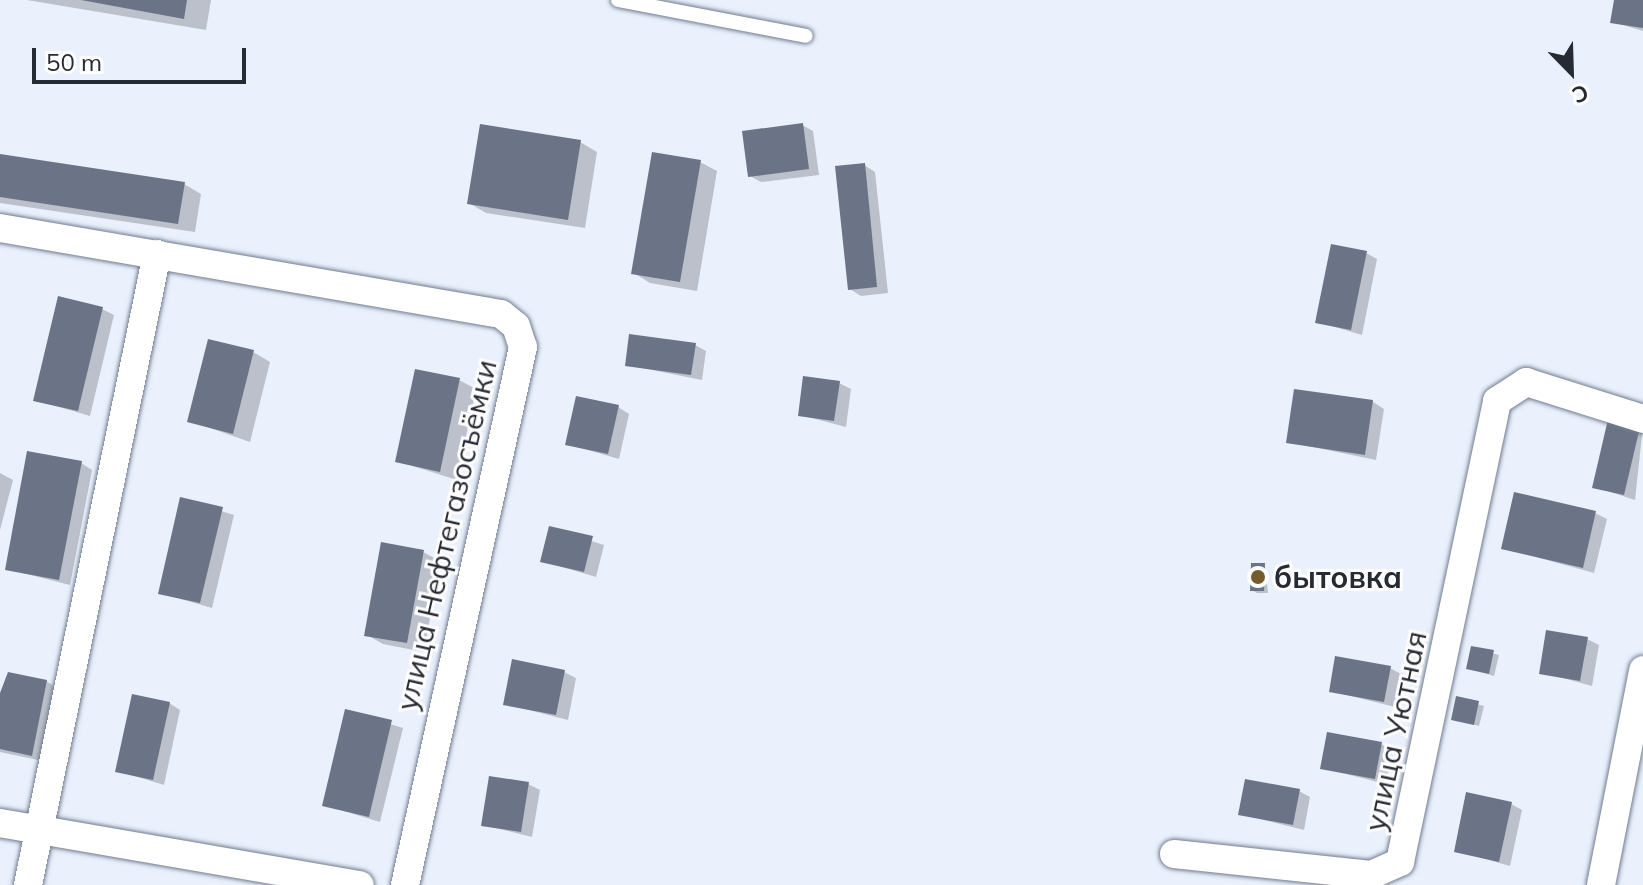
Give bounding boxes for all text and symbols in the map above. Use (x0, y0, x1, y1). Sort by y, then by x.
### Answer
scale bar (36, 32, 250, 82)
north arrow (1531, 32, 1611, 112)
text: 50 m (46, 47, 102, 77)
text: С (1568, 78, 1593, 110)
street label: улица Нефтегазосъёмки (388, 356, 504, 714)
place label: бытовка (1274, 559, 1402, 595)
marker: бытовка (1249, 568, 1267, 586)
street label: улица Уютная (1356, 628, 1434, 834)

